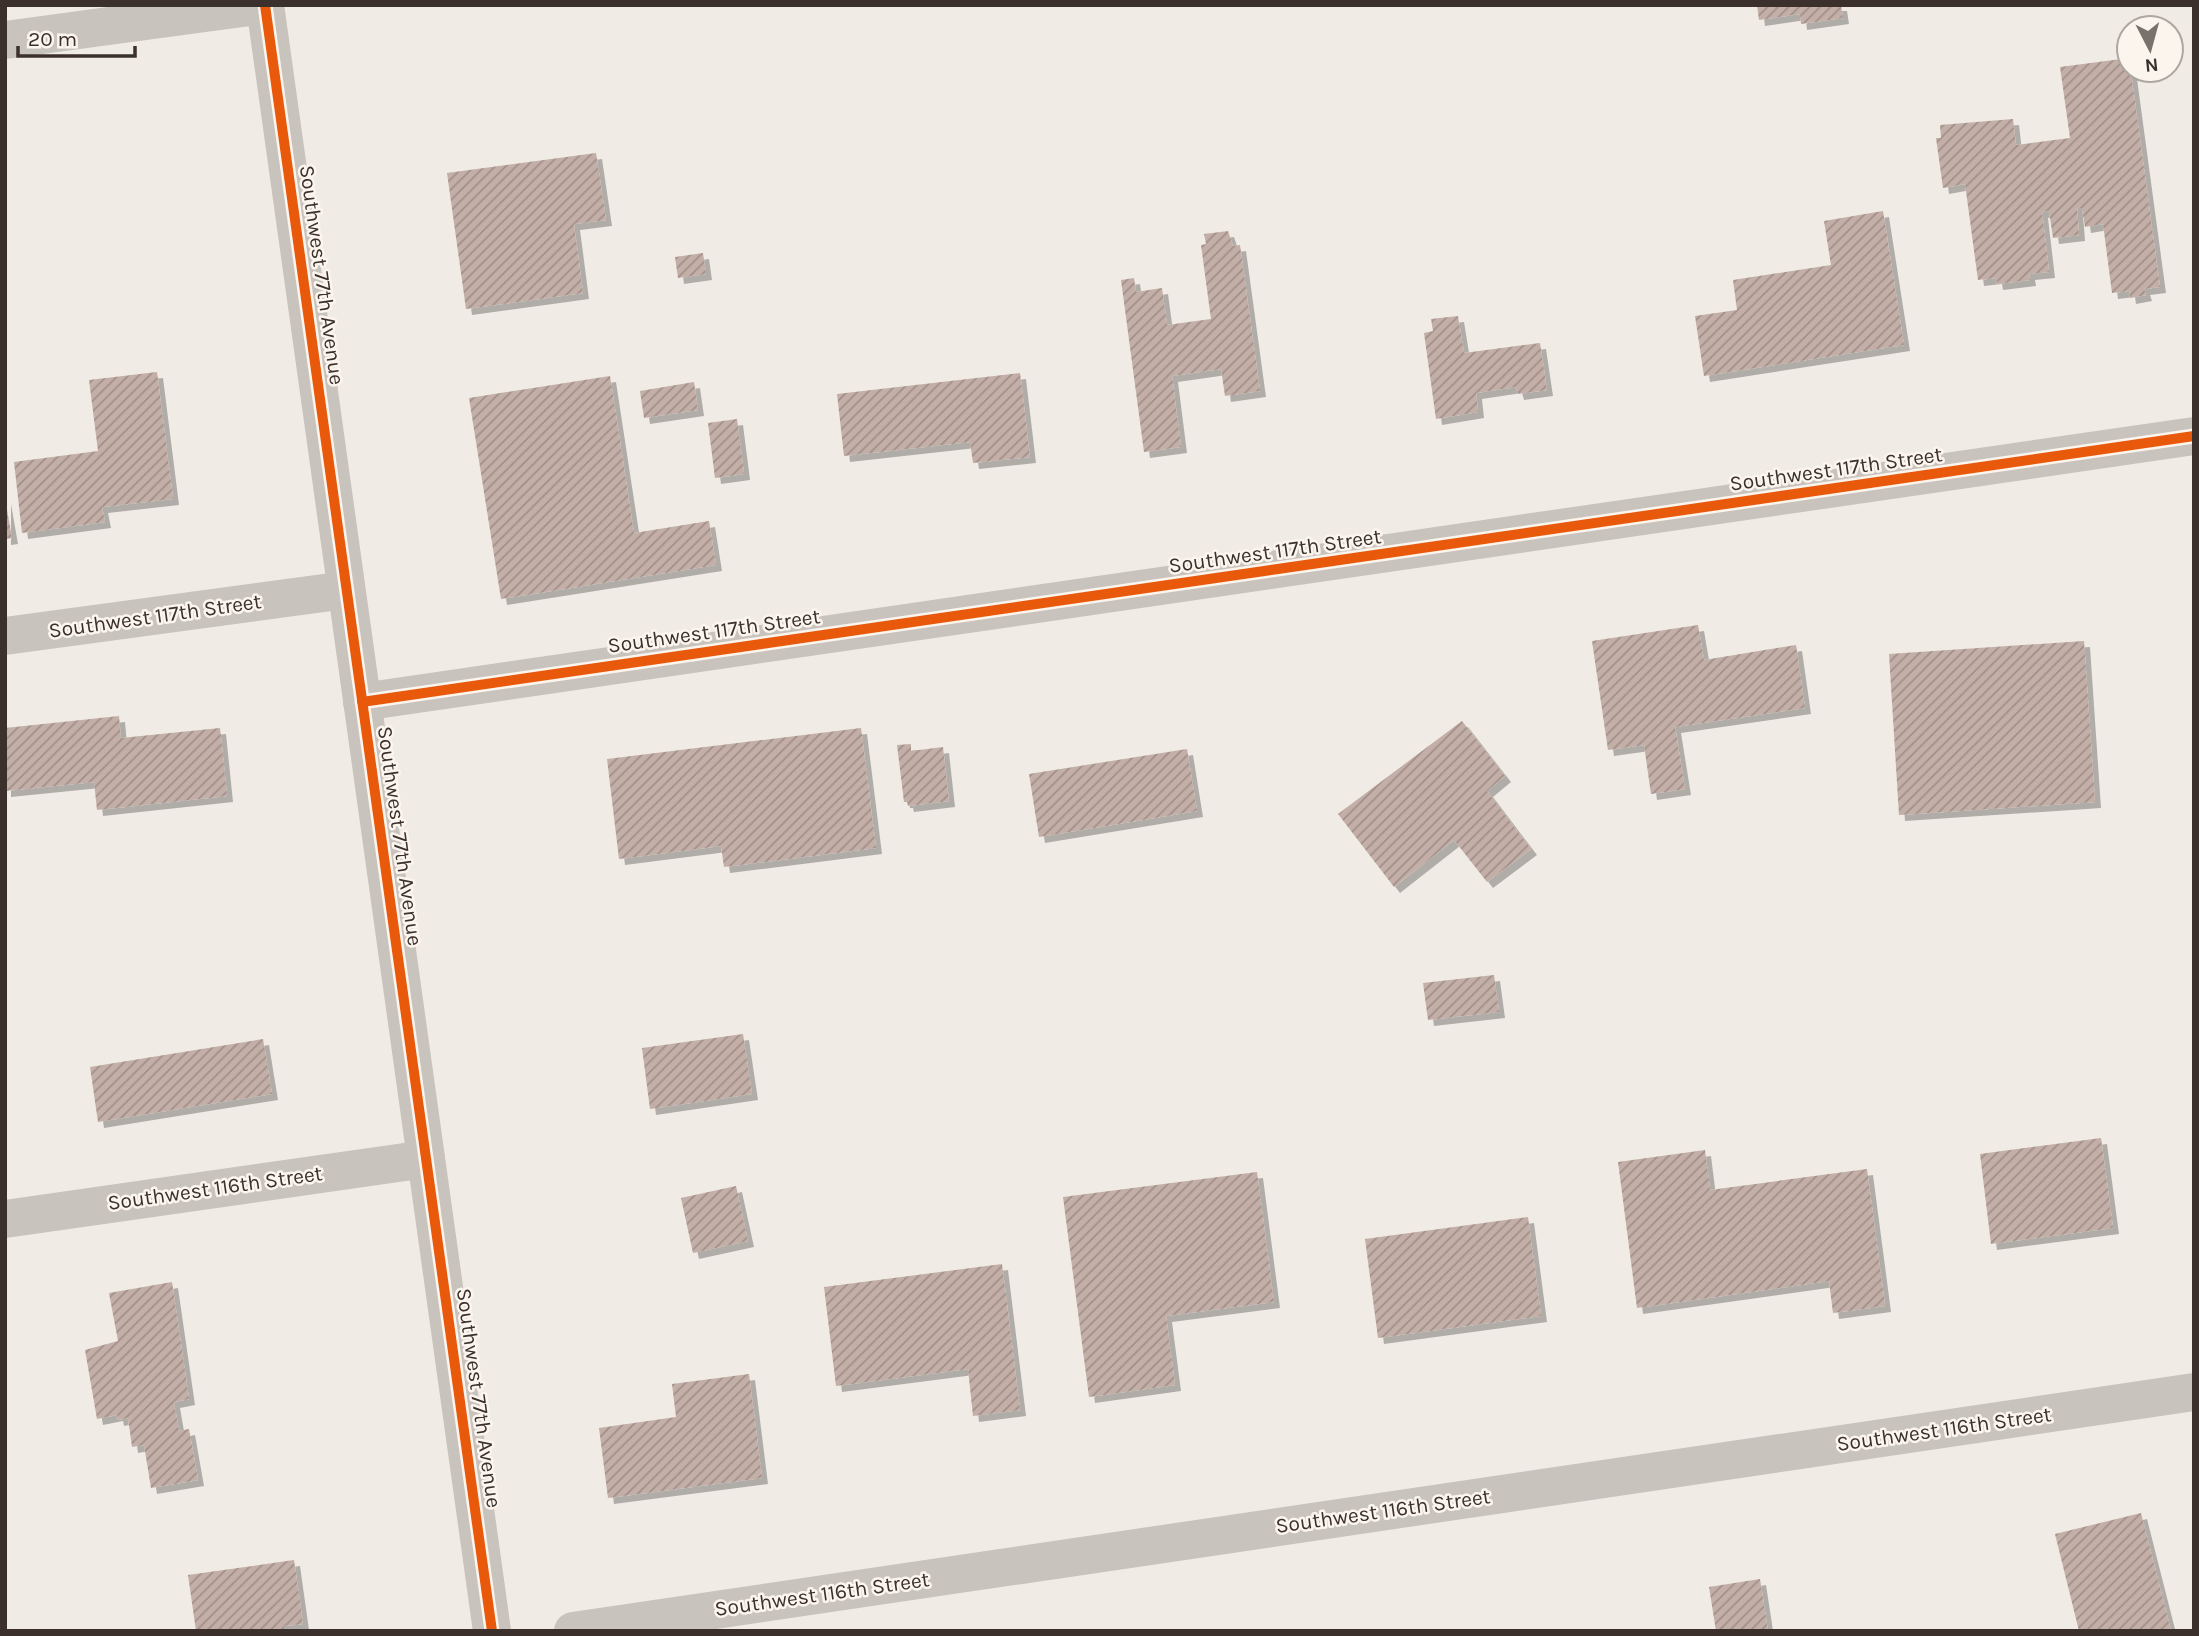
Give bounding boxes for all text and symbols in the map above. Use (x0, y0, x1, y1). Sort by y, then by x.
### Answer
scale bar (18, 14, 135, 58)
north arrow (2115, 14, 2185, 84)
text: 20 m (28, 27, 77, 51)
text: N (2144, 53, 2160, 77)
street label: Southwest 77th Avenue (295, 164, 349, 386)
street label: Southwest 117th Street (1728, 442, 1944, 496)
street label: Southwest 117th Street (1167, 524, 1383, 578)
street label: Southwest 117th Street (47, 589, 263, 643)
street label: Southwest 117th Street (606, 604, 822, 658)
street label: Southwest 77th Avenue (373, 725, 427, 947)
street label: Southwest 116th Street (106, 1161, 324, 1215)
street label: Southwest 77th Avenue (452, 1287, 506, 1509)
street label: Southwest 116th Street (1835, 1402, 2053, 1456)
street label: Southwest 116th Street (1274, 1484, 1492, 1538)
street label: Southwest 116th Street (713, 1567, 931, 1621)

